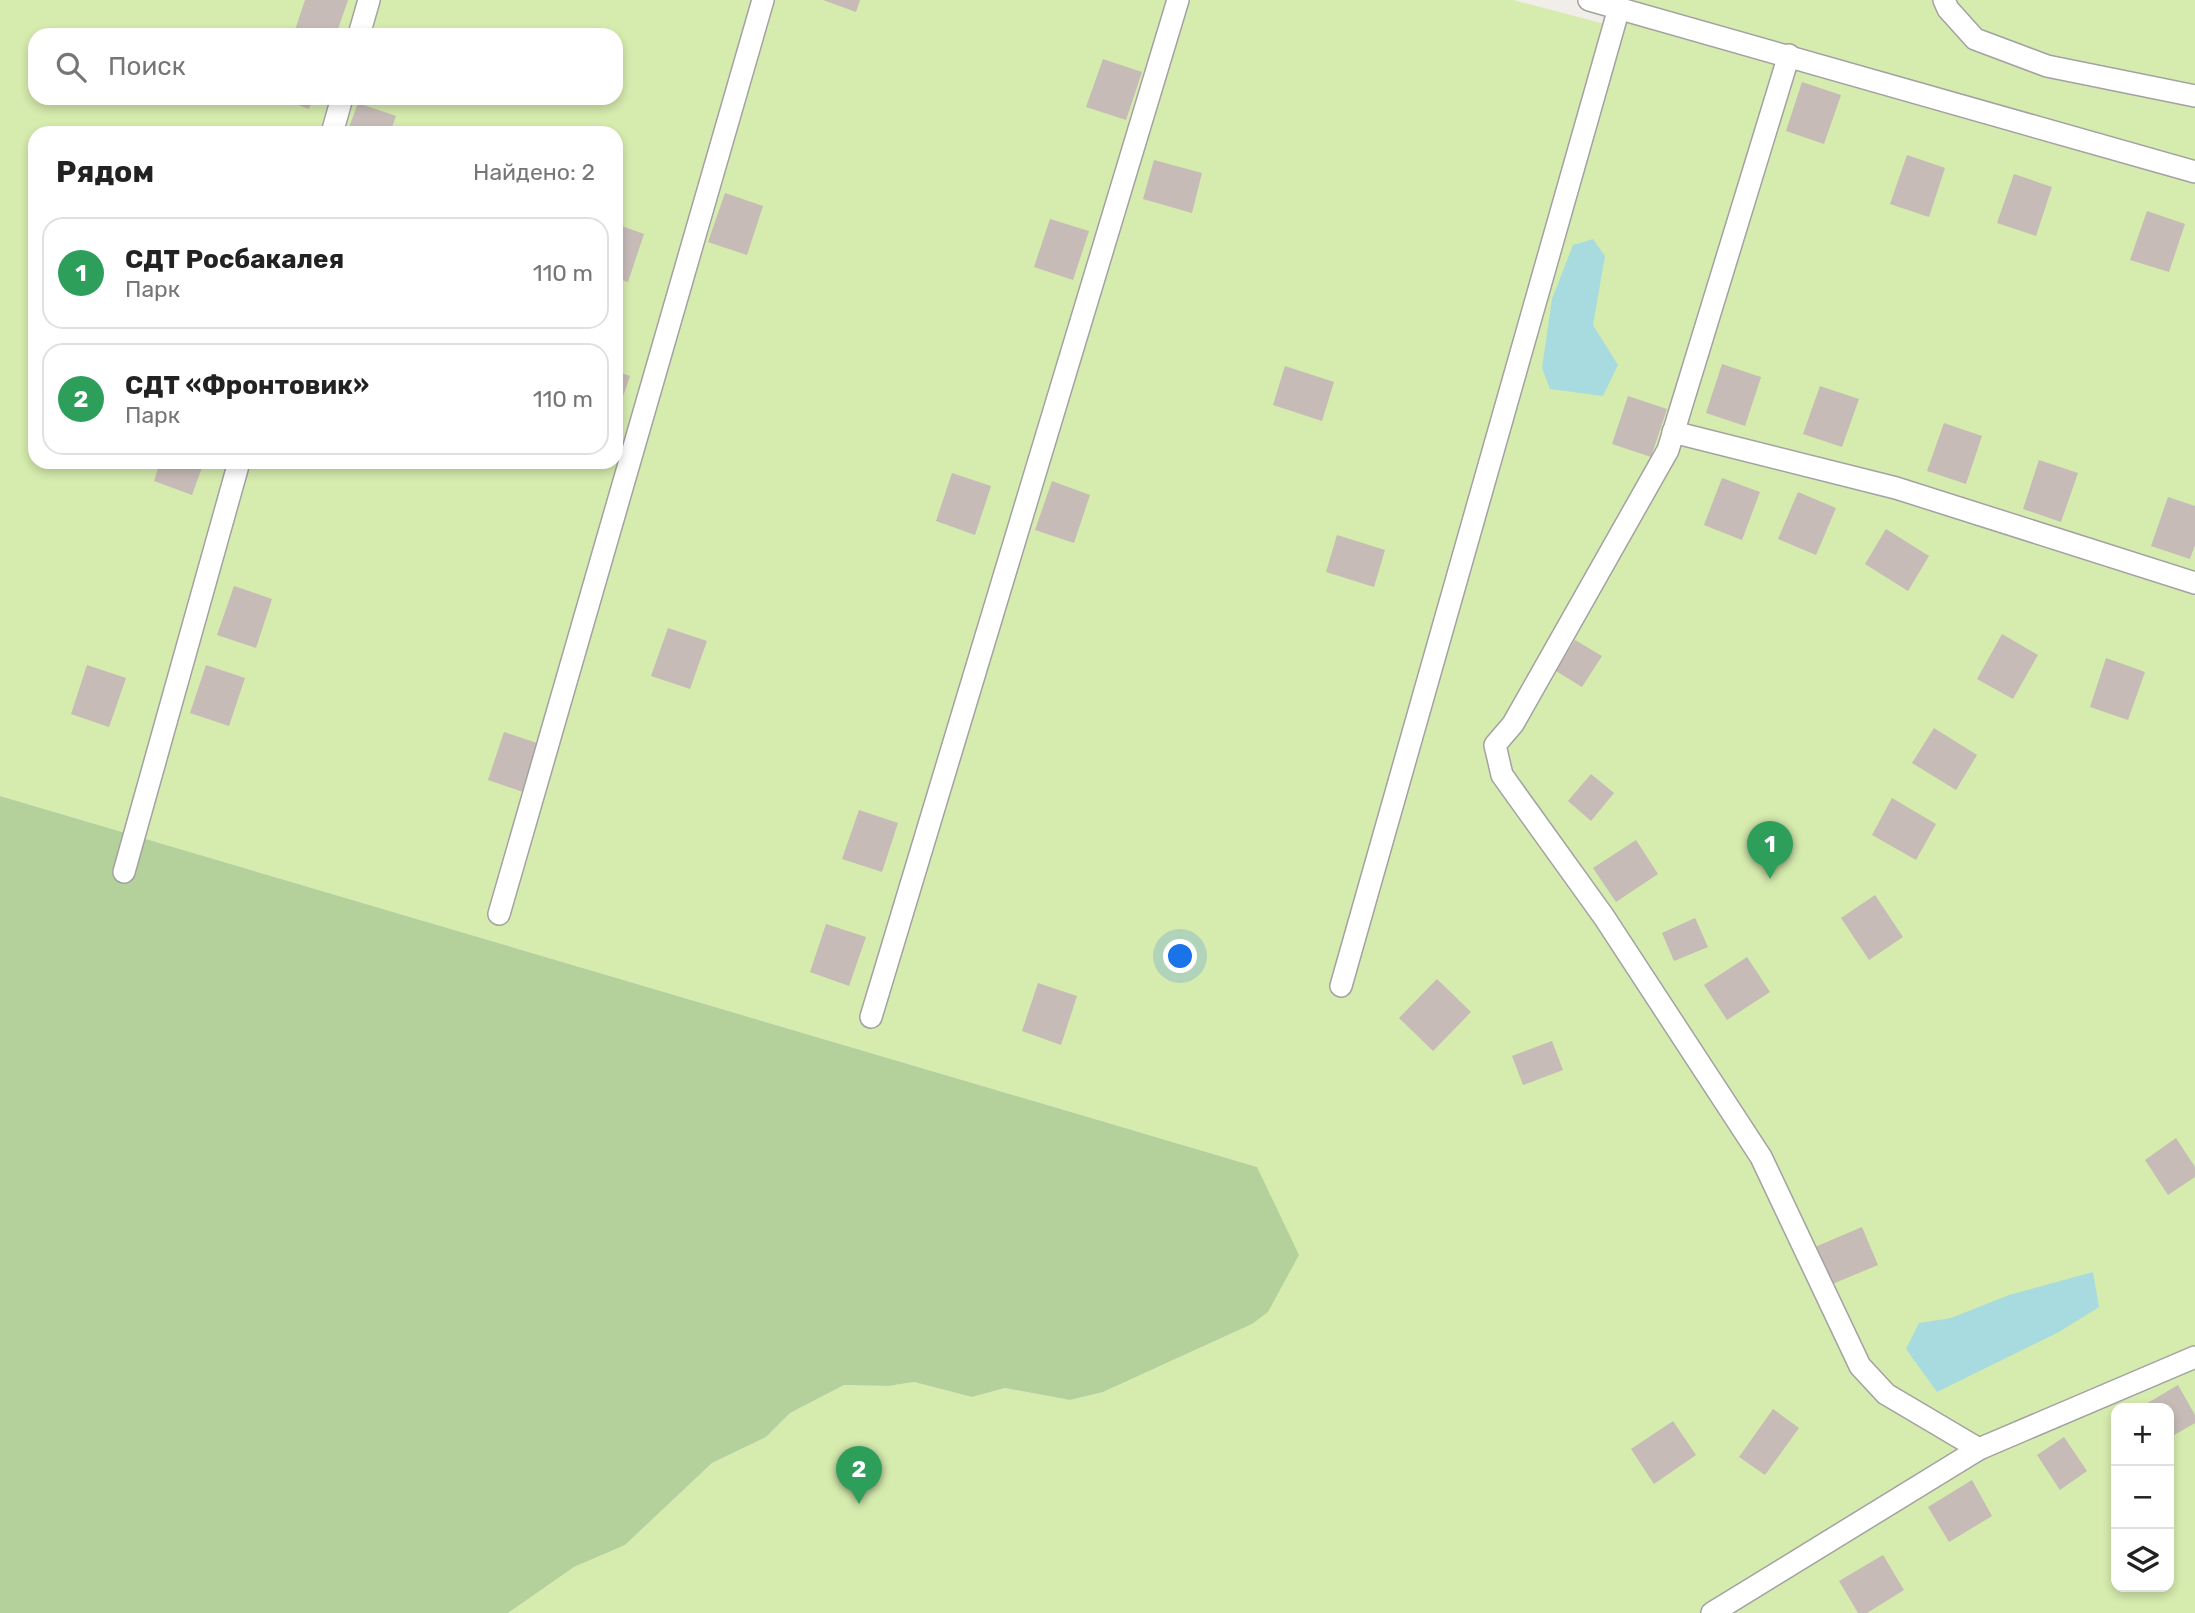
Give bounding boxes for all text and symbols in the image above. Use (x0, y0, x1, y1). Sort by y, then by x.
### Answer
search box (28, 28, 623, 105)
icon: search (52, 48, 90, 86)
text: Поиск (108, 51, 186, 82)
text: Рядом (56, 154, 154, 190)
text: Найдено: 2 (473, 158, 595, 186)
text: СДТ Росбакалея (125, 244, 344, 275)
text: 1 (75, 259, 87, 287)
text: 110 m (533, 259, 593, 287)
text: Парк (125, 275, 180, 303)
text: СДТ «Фронтовик» (125, 370, 369, 401)
text: 2 (74, 385, 88, 413)
text: 110 m (533, 385, 593, 413)
text: Парк (125, 401, 180, 429)
pin: 1 (1747, 821, 1793, 879)
your location (1163, 939, 1197, 973)
map controls (2111, 1403, 2174, 1592)
button: + (2111, 1403, 2174, 1466)
pin: 2 (836, 1446, 882, 1504)
button: − (2111, 1466, 2174, 1529)
button: layers (2111, 1529, 2174, 1592)

